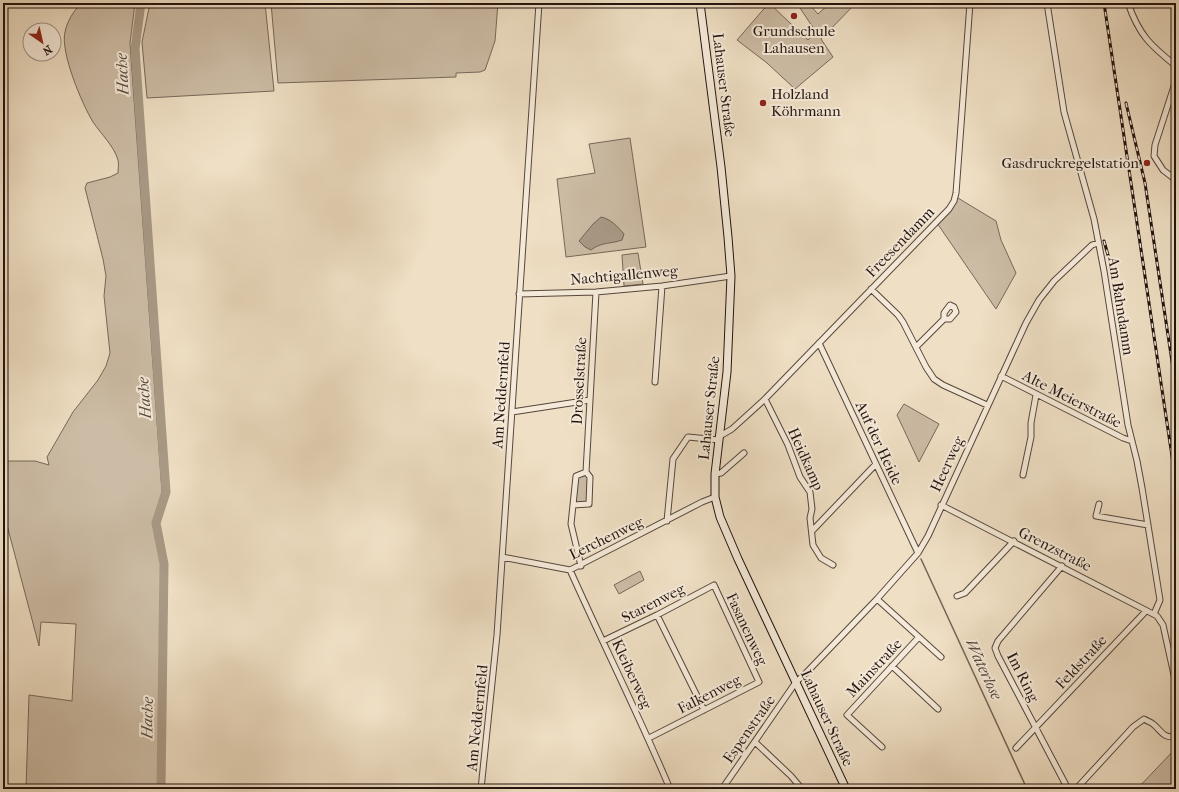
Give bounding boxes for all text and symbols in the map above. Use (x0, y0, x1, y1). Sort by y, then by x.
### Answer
marker: Grundschule Lahausen (789, 11, 799, 21)
north arrow (22, 22, 62, 62)
place label: Grundschule Lahausen (753, 22, 836, 57)
street label: Lahauser Straße (709, 32, 739, 139)
text: N (40, 42, 54, 58)
water label: Hache (111, 52, 133, 96)
place label: Holzland Köhrmann (771, 85, 841, 120)
marker: Holzland Köhrmann (758, 98, 768, 108)
place label: Gasdruckregelstation (1002, 154, 1139, 172)
marker: Gasdruckregelstation (1142, 158, 1152, 168)
street label: Freesendamm (862, 203, 938, 281)
street label: Am Bahndamm (1104, 255, 1138, 357)
street label: Nachtigallenweg (570, 261, 679, 289)
street label: Drosselstraße (568, 336, 590, 425)
street label: Am Neddernfeld (488, 340, 514, 450)
street label: Lahauser Straße (695, 355, 723, 461)
street label: Alte Meierstraße (1019, 366, 1125, 432)
water label: Hache (133, 376, 155, 420)
street label: Auf der Heide (851, 397, 907, 488)
street label: Heidkamp (784, 425, 828, 493)
street label: Heerweg (926, 432, 968, 495)
street label: Lerchenweg (566, 512, 647, 564)
street label: Grenzstraße (1015, 523, 1095, 575)
street label: Starenweg (618, 579, 688, 627)
street label: Fasanenweg (722, 590, 772, 669)
street label: Feldstraße (1051, 631, 1111, 693)
street label: Mainstraße (842, 635, 906, 701)
street label: Kleiberweg (608, 636, 656, 713)
water label: Waterlose (962, 636, 1007, 703)
street label: Im Ring (1003, 649, 1044, 706)
street label: Am Neddernfeld (462, 663, 492, 773)
street label: Lahauser Straße (797, 667, 857, 770)
street label: Falkenweg (674, 670, 745, 718)
street label: Espenstraße (719, 691, 779, 766)
water label: Hache (137, 697, 157, 740)

